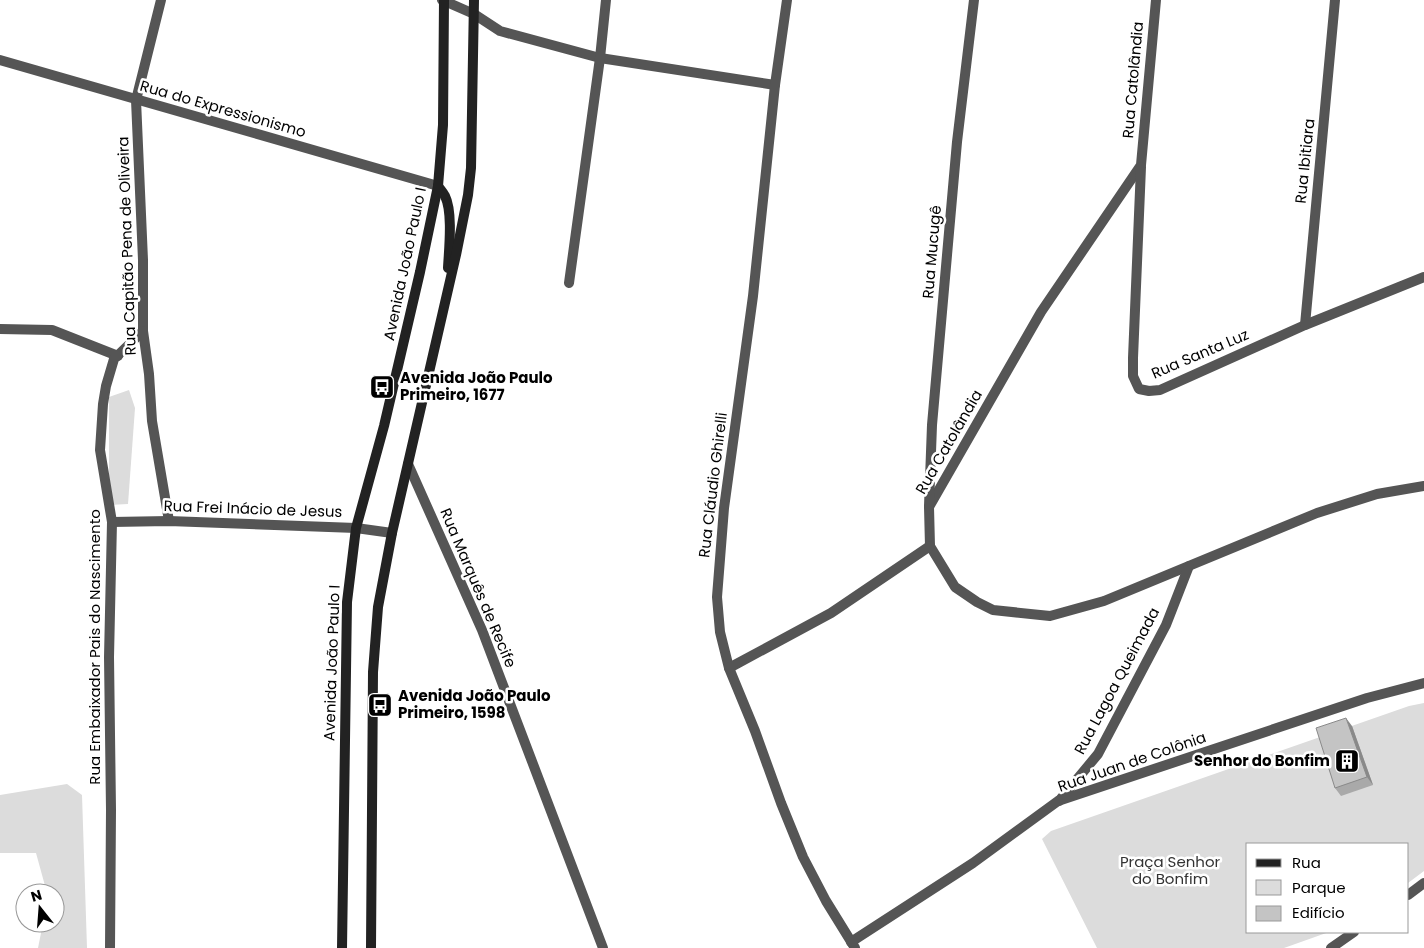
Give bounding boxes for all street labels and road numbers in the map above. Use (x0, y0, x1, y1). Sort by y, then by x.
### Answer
street label: Rua Catolândia (1117, 21, 1148, 139)
street label: Rua do Expressionismo (138, 75, 309, 142)
street label: Rua Ibitiara (1290, 117, 1319, 205)
street label: Rua Capitão Pena de Oliveira (112, 136, 141, 356)
street label: Avenida João Paulo I (378, 185, 431, 342)
street label: Rua Mucugê (917, 204, 946, 299)
street label: Rua Santa Luz (1148, 324, 1252, 384)
street label: Rua Catolândia (910, 386, 987, 498)
street label: Rua Cláudio Ghirelli (693, 411, 732, 559)
street label: Rua Frei Inácio de Jesus (163, 495, 343, 522)
street label: Rua Marquês de Recife (435, 505, 522, 671)
street label: Rua Embaixador Pais do Nascimento (84, 509, 105, 785)
street label: Avenida João Paulo I (318, 585, 345, 741)
street label: Rua Lagoa Queimada (1069, 604, 1164, 758)
street label: Rua Juan de Colônia (1055, 726, 1209, 797)

